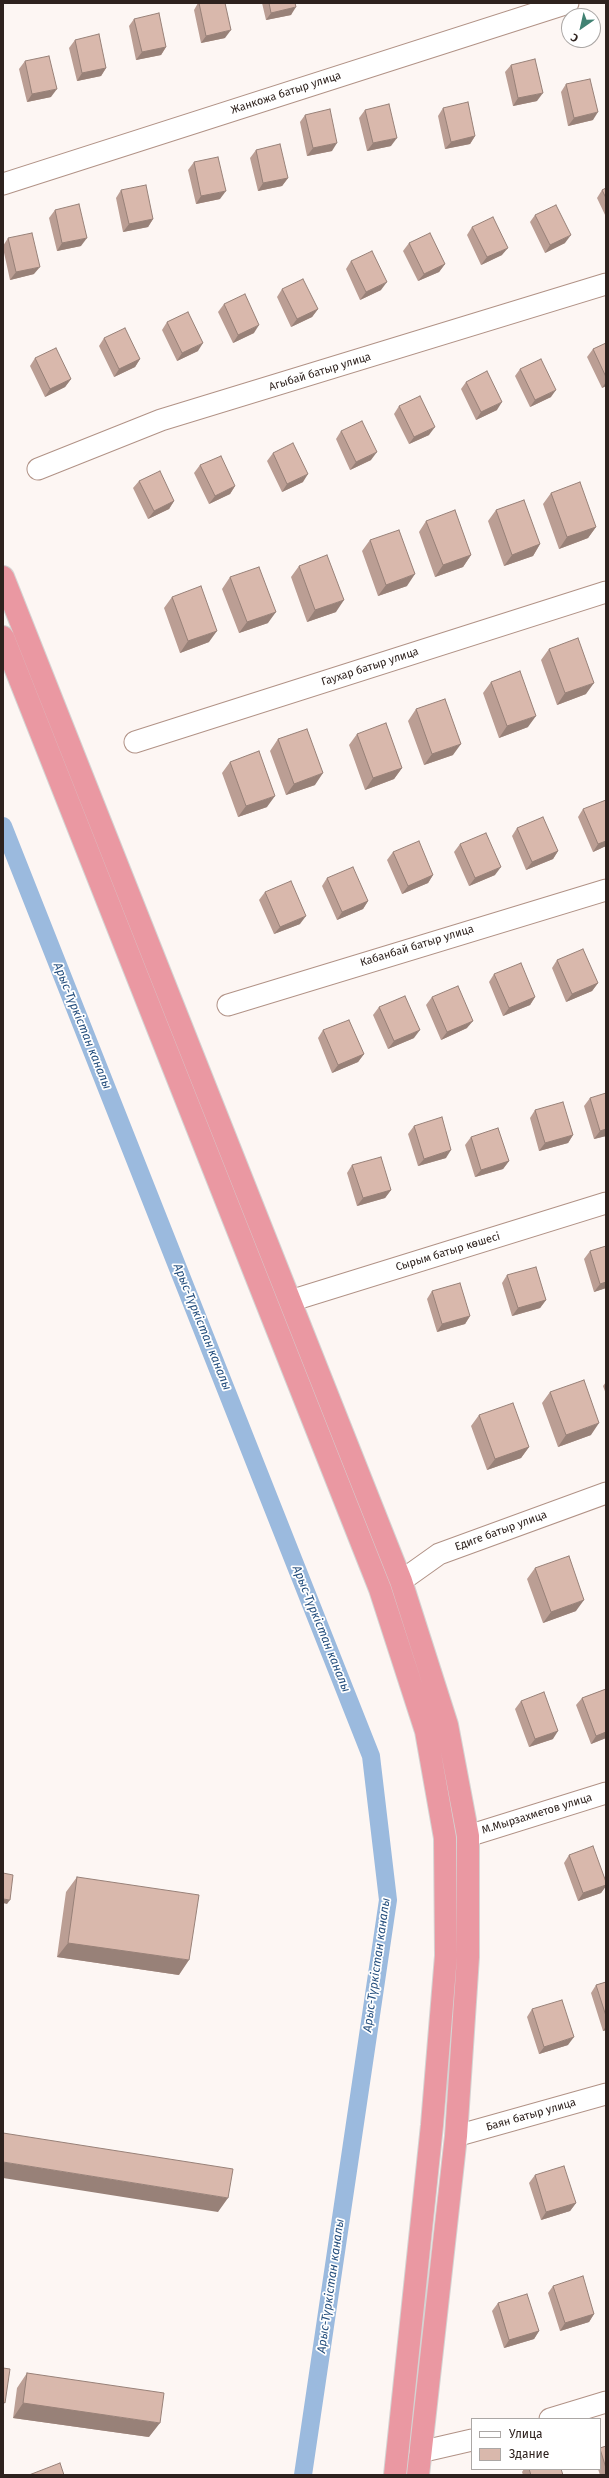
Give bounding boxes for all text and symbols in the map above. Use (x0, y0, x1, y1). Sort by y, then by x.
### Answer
north arrow (561, 8, 601, 48)
text: С (568, 30, 581, 45)
street label: Жанкожа батыр улица (229, 69, 343, 117)
street label: Агыбай батыр улица (267, 350, 373, 394)
street label: Гаухар батыр улица (320, 645, 420, 689)
street label: Кабанбай батыр улица (359, 922, 475, 970)
water label: Арыс-Түркістан каналы (50, 961, 114, 1091)
street label: Сырым батыр көшесі (394, 1230, 502, 1274)
water label: Арыс-Түркістан каналы (170, 1262, 234, 1392)
street label: Едиге батыр улица (453, 1508, 549, 1554)
water label: Арыс-Түркістан каналы (289, 1564, 353, 1694)
street label: М.Мырзахметов улица (480, 1791, 594, 1837)
water label: Арыс-Түркістан каналы (360, 1897, 394, 2033)
street label: Баян батыр улица (484, 2096, 578, 2134)
water label: Арыс-Түркістан каналы (314, 2218, 348, 2354)
legend (471, 2418, 601, 2470)
text: Улица (509, 2427, 543, 2441)
text: Здание (509, 2447, 549, 2461)

